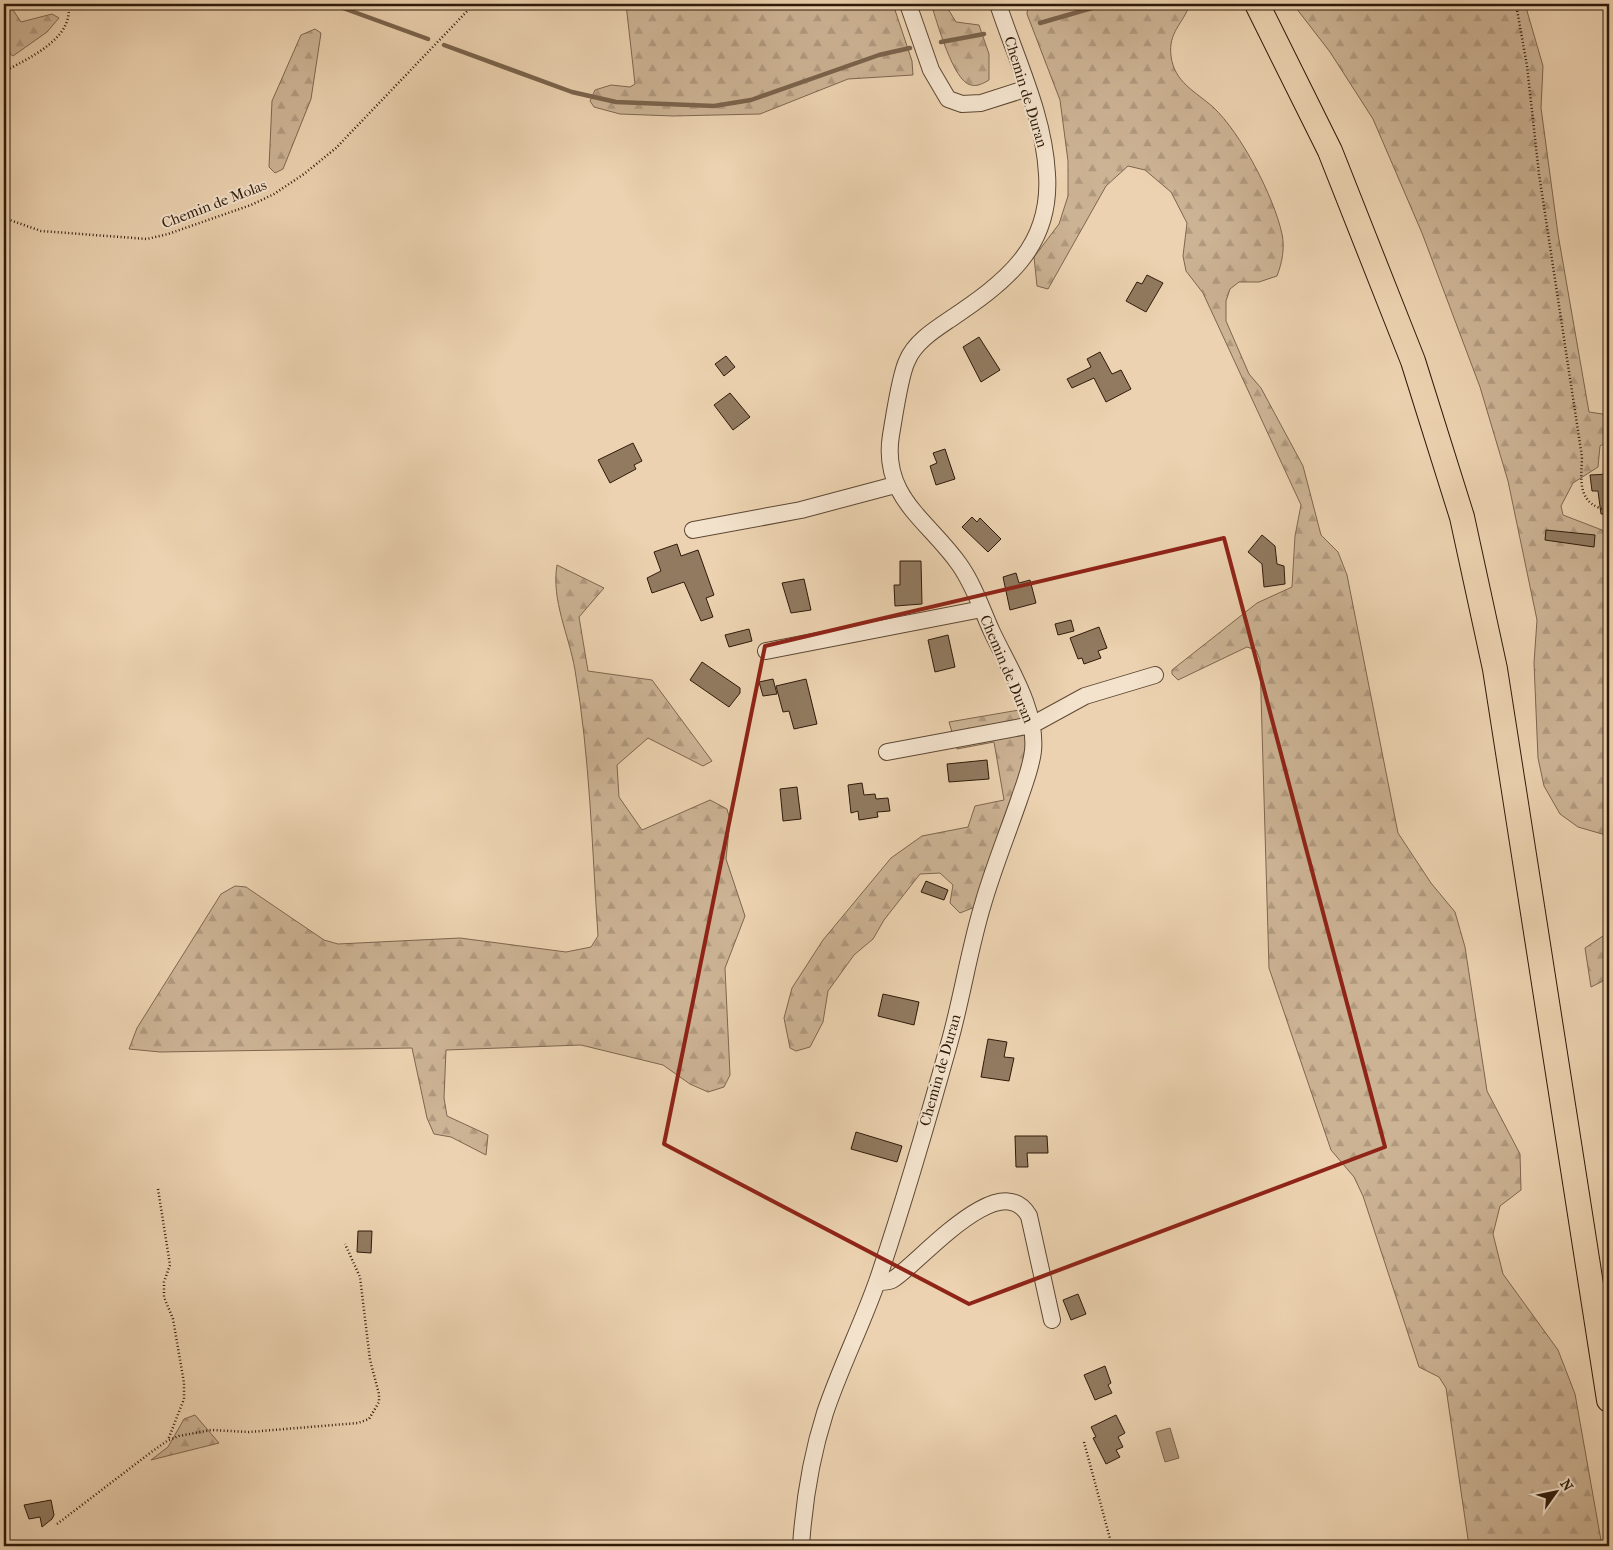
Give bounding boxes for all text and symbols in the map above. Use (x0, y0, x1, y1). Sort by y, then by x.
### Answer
street label: Chemin de Duran (1001, 34, 1052, 150)
street label: Chemin de Molas (159, 176, 270, 232)
street label: Chemin de Duran (976, 612, 1038, 726)
street label: Chemin de Duran (915, 1012, 965, 1128)
north arrow (1530, 1468, 1580, 1518)
text: N (1556, 1476, 1577, 1495)

